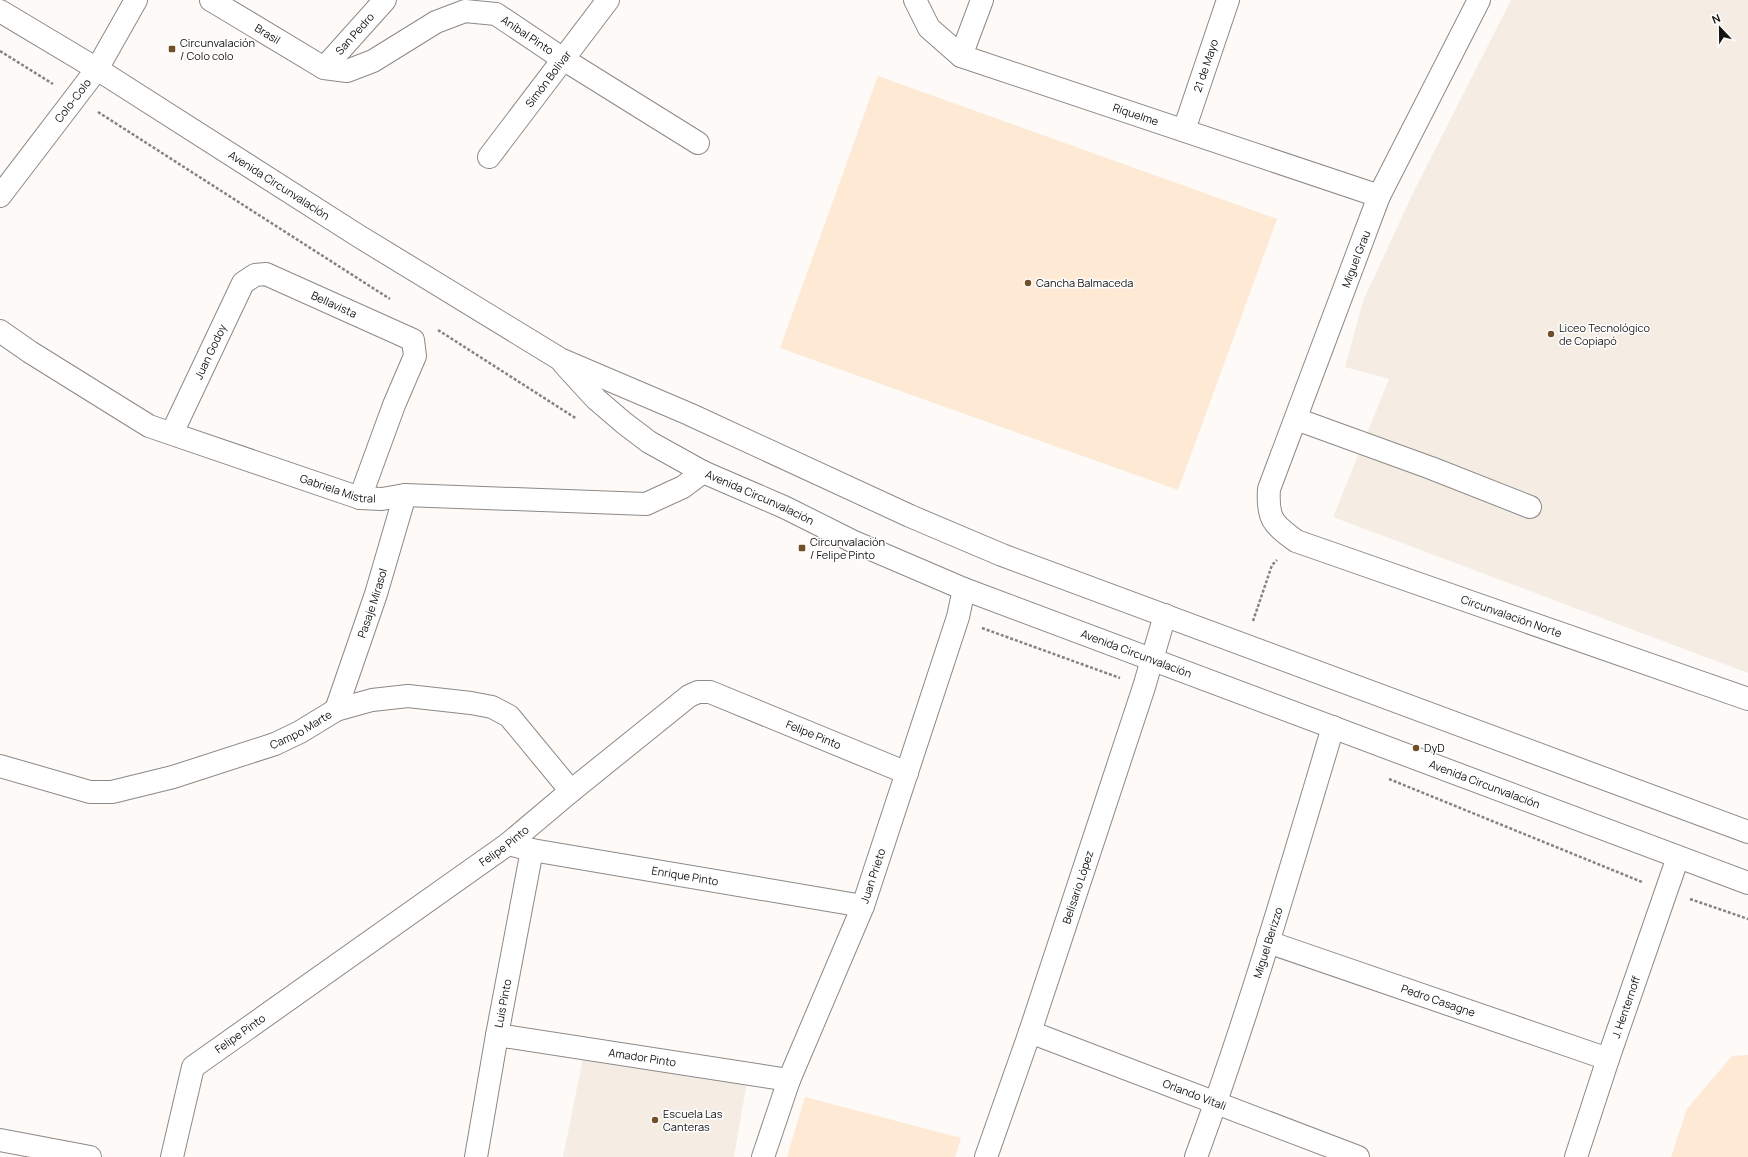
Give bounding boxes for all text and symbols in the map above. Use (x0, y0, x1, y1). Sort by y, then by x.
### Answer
north arrow (1700, 8, 1740, 48)
street label: San Pedro (332, 9, 377, 58)
text: N (1710, 10, 1723, 27)
street label: Aníbal Pinto (499, 12, 557, 58)
street label: Brasil (252, 20, 283, 47)
place label: Circunvalación / Colo colo (180, 35, 255, 63)
street label: 21 de Mayo (1189, 36, 1221, 94)
marker: Circunvalación / Colo colo (167, 44, 177, 54)
street label: Simón Bolívar (521, 47, 574, 110)
street label: Colo-Colo (51, 75, 94, 125)
street label: Riquelme (1111, 99, 1161, 129)
street label: Avenida Circunvalación (226, 147, 333, 223)
street label: Miguel Grau (1338, 228, 1373, 290)
place label: Cancha Balmaceda (1036, 275, 1133, 290)
marker: Cancha Balmaceda (1023, 278, 1033, 288)
street label: Bellavista (309, 287, 360, 321)
place label: Liceo Tecnológico de Copiapó (1559, 320, 1651, 348)
street label: Juan Godoy (191, 321, 230, 382)
marker: Liceo Tecnológico de Copiapó (1546, 329, 1556, 339)
street label: Avenida Circunvalación (703, 466, 817, 528)
street label: Gabriela Mistral (298, 470, 376, 506)
place label: Circunvalación / Felipe Pinto (810, 534, 885, 562)
marker: Circunvalación / Felipe Pinto (797, 543, 807, 553)
street label: Pasaje Mirasol (353, 566, 390, 640)
street label: Circunvalación Norte (1459, 591, 1565, 641)
street label: Avenida Circunvalación (1079, 626, 1194, 681)
street label: Campo Marte (268, 706, 335, 752)
street label: Felipe Pinto (784, 716, 844, 752)
place label: DyD (1424, 740, 1445, 755)
marker: DyD (1411, 743, 1421, 753)
street label: Avenida Circunvalación (1427, 756, 1542, 811)
street label: Felipe Pinto (476, 822, 532, 869)
street label: Juan Prieto (856, 846, 889, 905)
street label: Belisario López (1058, 848, 1097, 926)
street label: Enrique Pinto (651, 862, 720, 889)
street label: Miguel Berizzo (1249, 905, 1286, 980)
street label: J. Henternoff (1608, 973, 1643, 1040)
street label: Luis Pinto (491, 977, 515, 1029)
street label: Pedro Casagne (1399, 980, 1478, 1020)
street label: Felipe Pinto (211, 1010, 268, 1056)
street label: Amador Pinto (608, 1044, 678, 1070)
street label: Orlando Vitali (1161, 1075, 1229, 1113)
place label: Escuela Las Canteras (663, 1106, 723, 1134)
marker: Escuela Las Canteras (650, 1115, 660, 1125)

